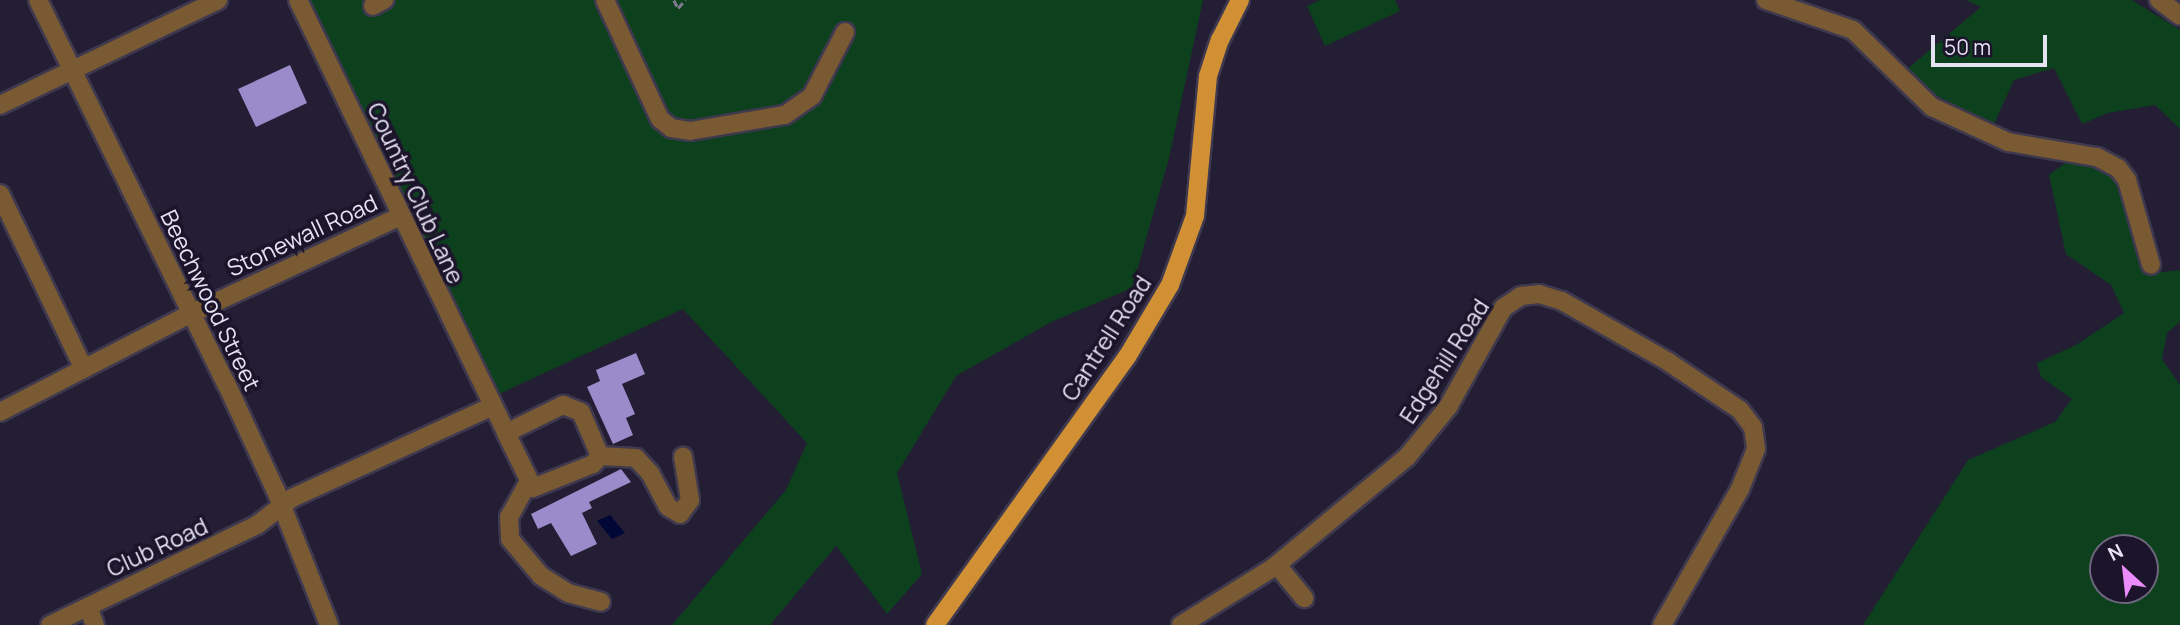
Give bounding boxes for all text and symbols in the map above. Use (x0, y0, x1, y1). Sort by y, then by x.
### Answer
scale bar (1935, 21, 2050, 65)
text: 50 m (1944, 33, 1991, 61)
street label: Country Club Lane (362, 98, 470, 288)
street label: Stonewall Road (222, 188, 382, 282)
street label: Beechwood Street (155, 205, 267, 395)
street label: Cantrell Road (1055, 270, 1157, 406)
street label: Edgehill Road (1394, 294, 1494, 428)
street label: Club Road (102, 512, 212, 582)
north arrow (2089, 534, 2159, 604)
text: N (2103, 537, 2127, 567)

